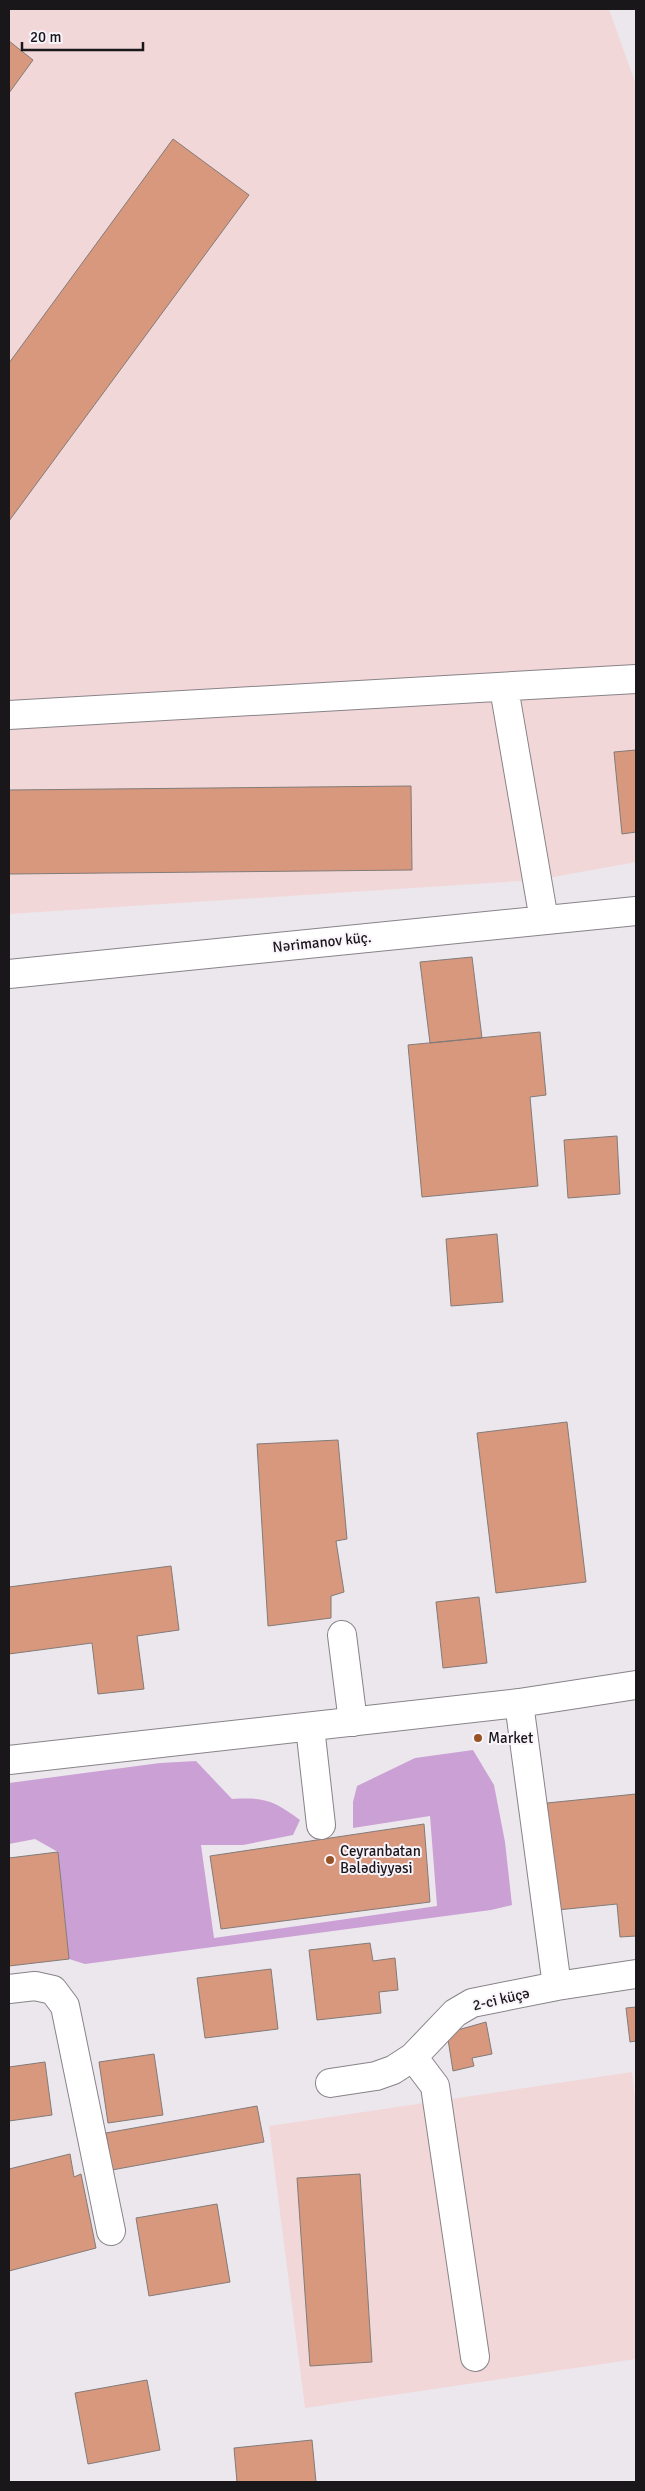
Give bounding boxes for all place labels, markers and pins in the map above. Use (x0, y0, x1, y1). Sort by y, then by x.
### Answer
place label: Market (488, 1729, 533, 1747)
marker: Market (472, 1732, 484, 1744)
place label: Ceyranbatan Bələdiyyəsi (340, 1842, 421, 1877)
marker: Ceyranbatan Bələdiyyəsi (324, 1854, 336, 1866)

